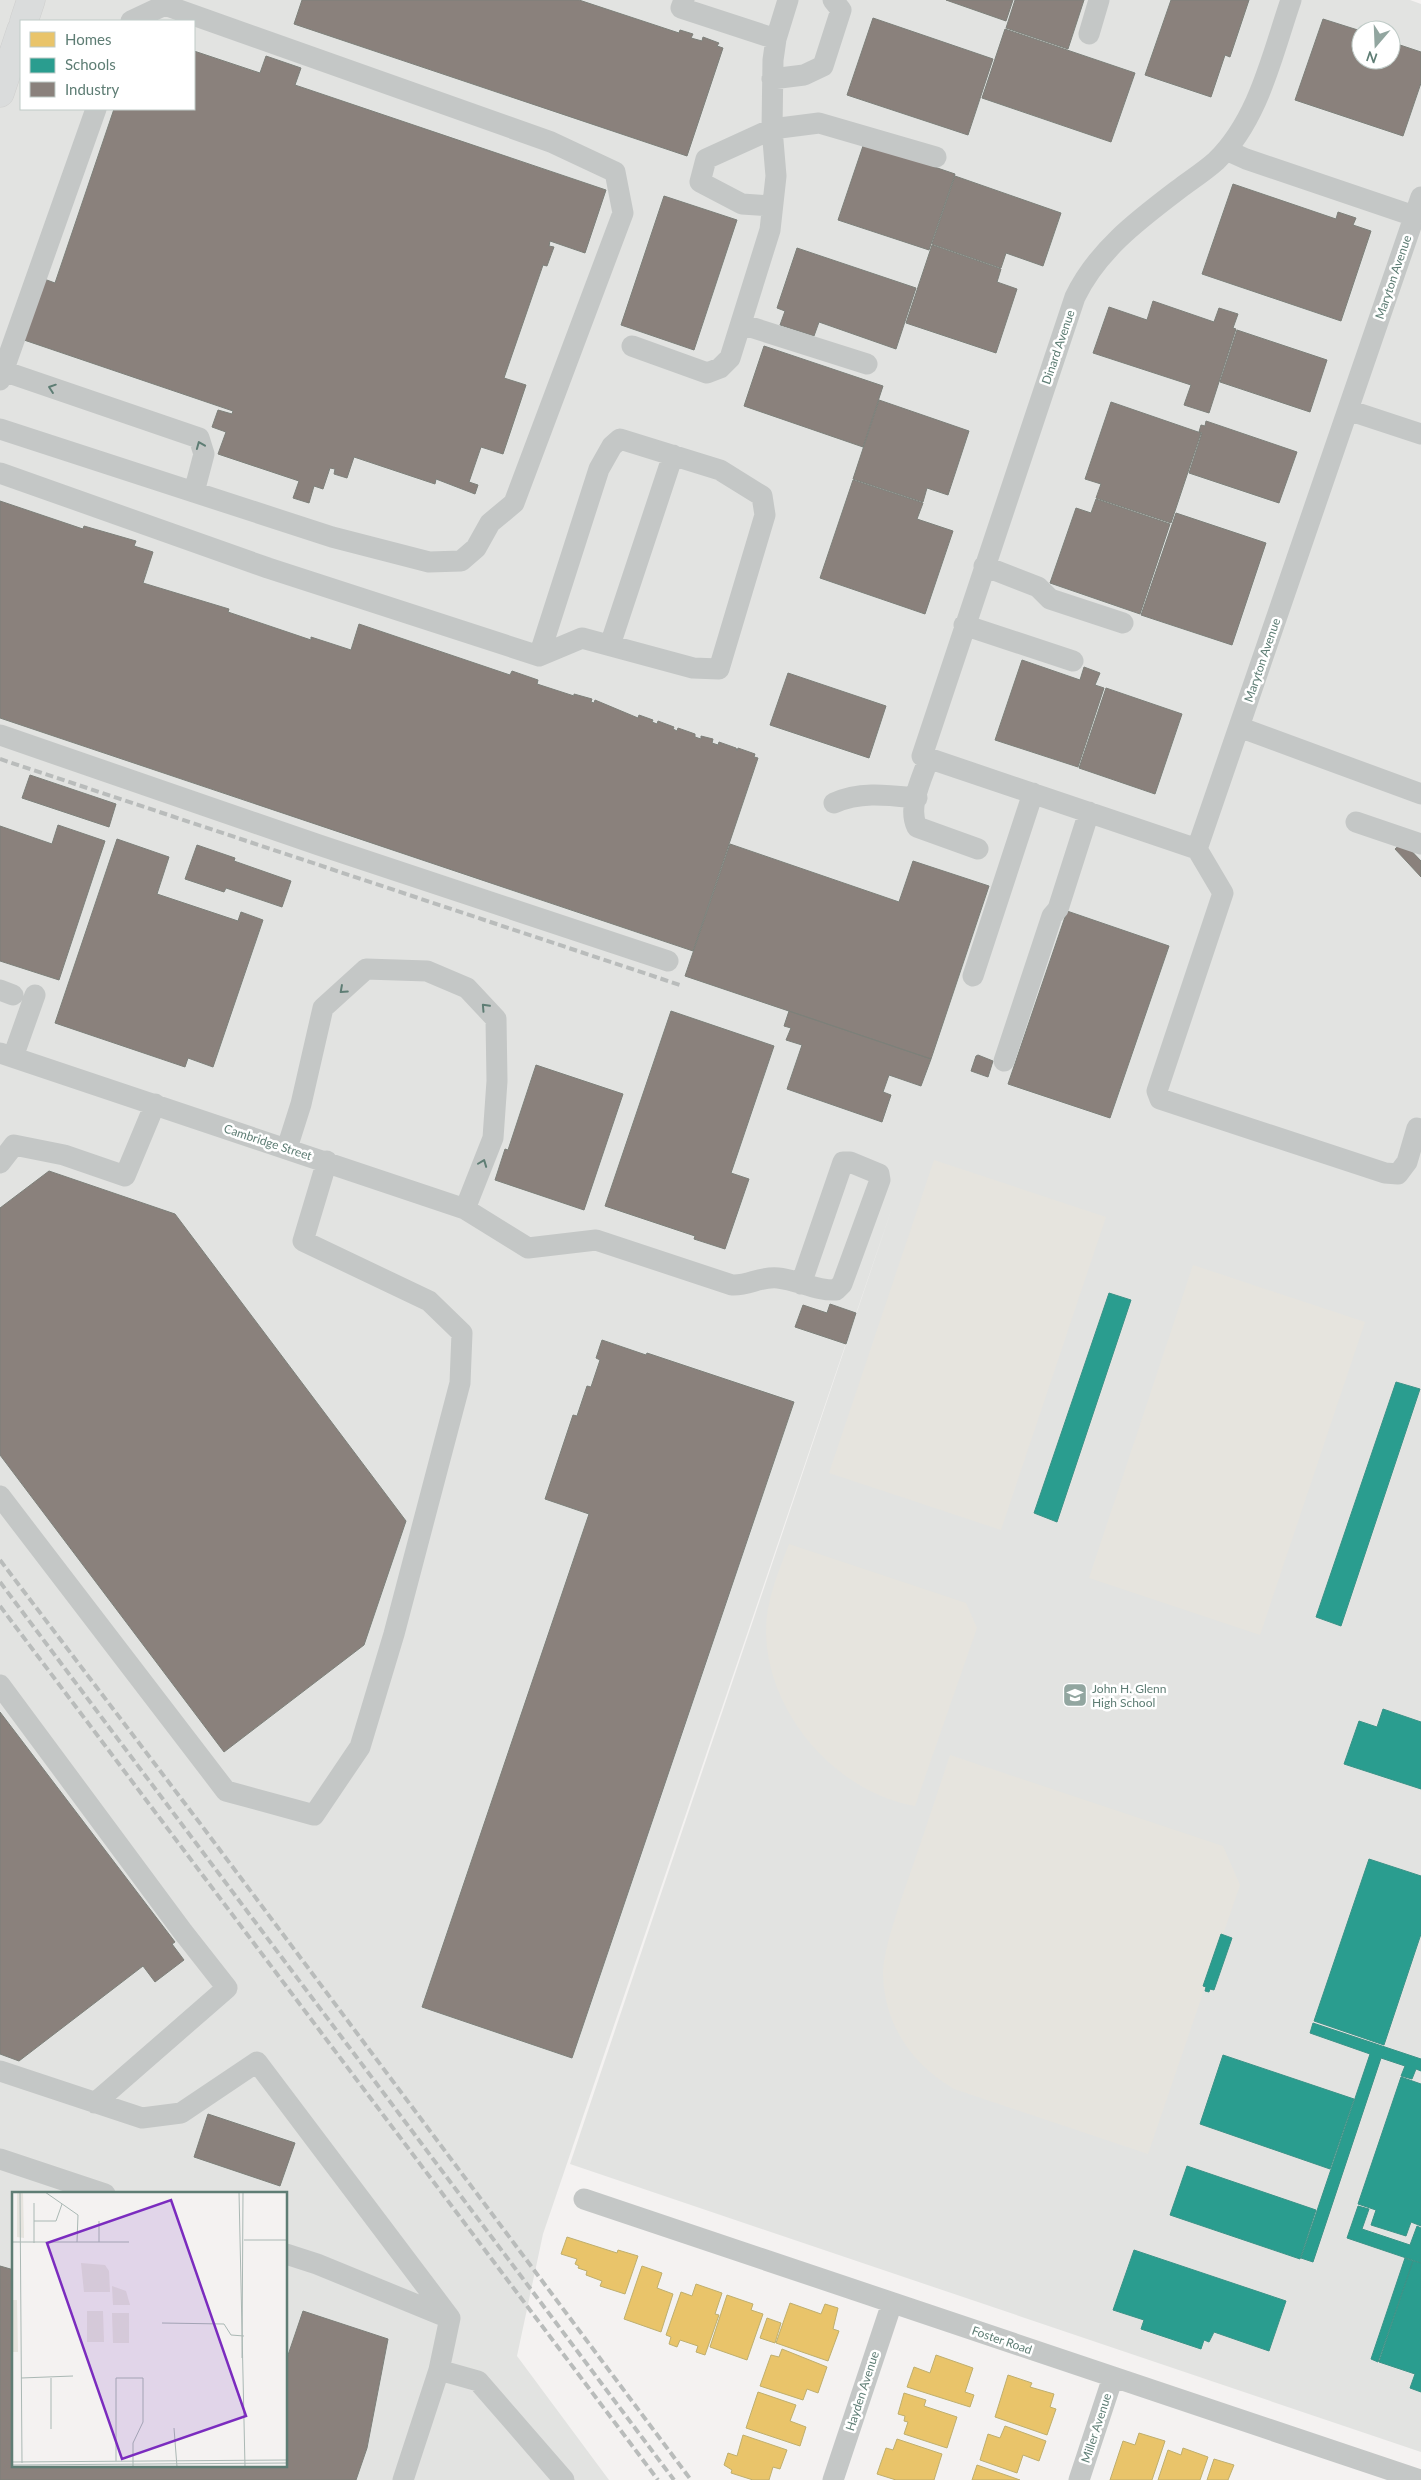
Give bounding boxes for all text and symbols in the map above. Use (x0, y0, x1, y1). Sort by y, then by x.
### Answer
legend (20, 20, 195, 110)
north arrow (1351, 20, 1401, 70)
text: Homes (65, 30, 111, 48)
text: N (1364, 48, 1379, 68)
text: Schools (65, 55, 116, 73)
text: Industry (65, 80, 120, 98)
street label: Maryton Avenue (1372, 233, 1414, 321)
street label: Dinard Avenue (1038, 308, 1078, 386)
one-way arrow (48, 383, 56, 393)
one-way arrow (196, 442, 206, 450)
street label: Maryton Avenue (1241, 616, 1283, 704)
one-way arrow (339, 984, 348, 993)
one-way arrow (482, 1004, 491, 1013)
street label: Cambridge Street (222, 1121, 315, 1164)
one-way arrow (477, 1159, 487, 1168)
place label: John H. Glenn High School (1092, 1681, 1166, 1710)
school or university icon: John H. Glenn High School (1062, 1682, 1088, 1708)
inset map (12, 2192, 288, 2468)
street label: Foster Road (970, 2323, 1034, 2357)
street label: Hayden Avenue (842, 2349, 882, 2433)
street label: Miller Avenue (1078, 2391, 1114, 2465)

